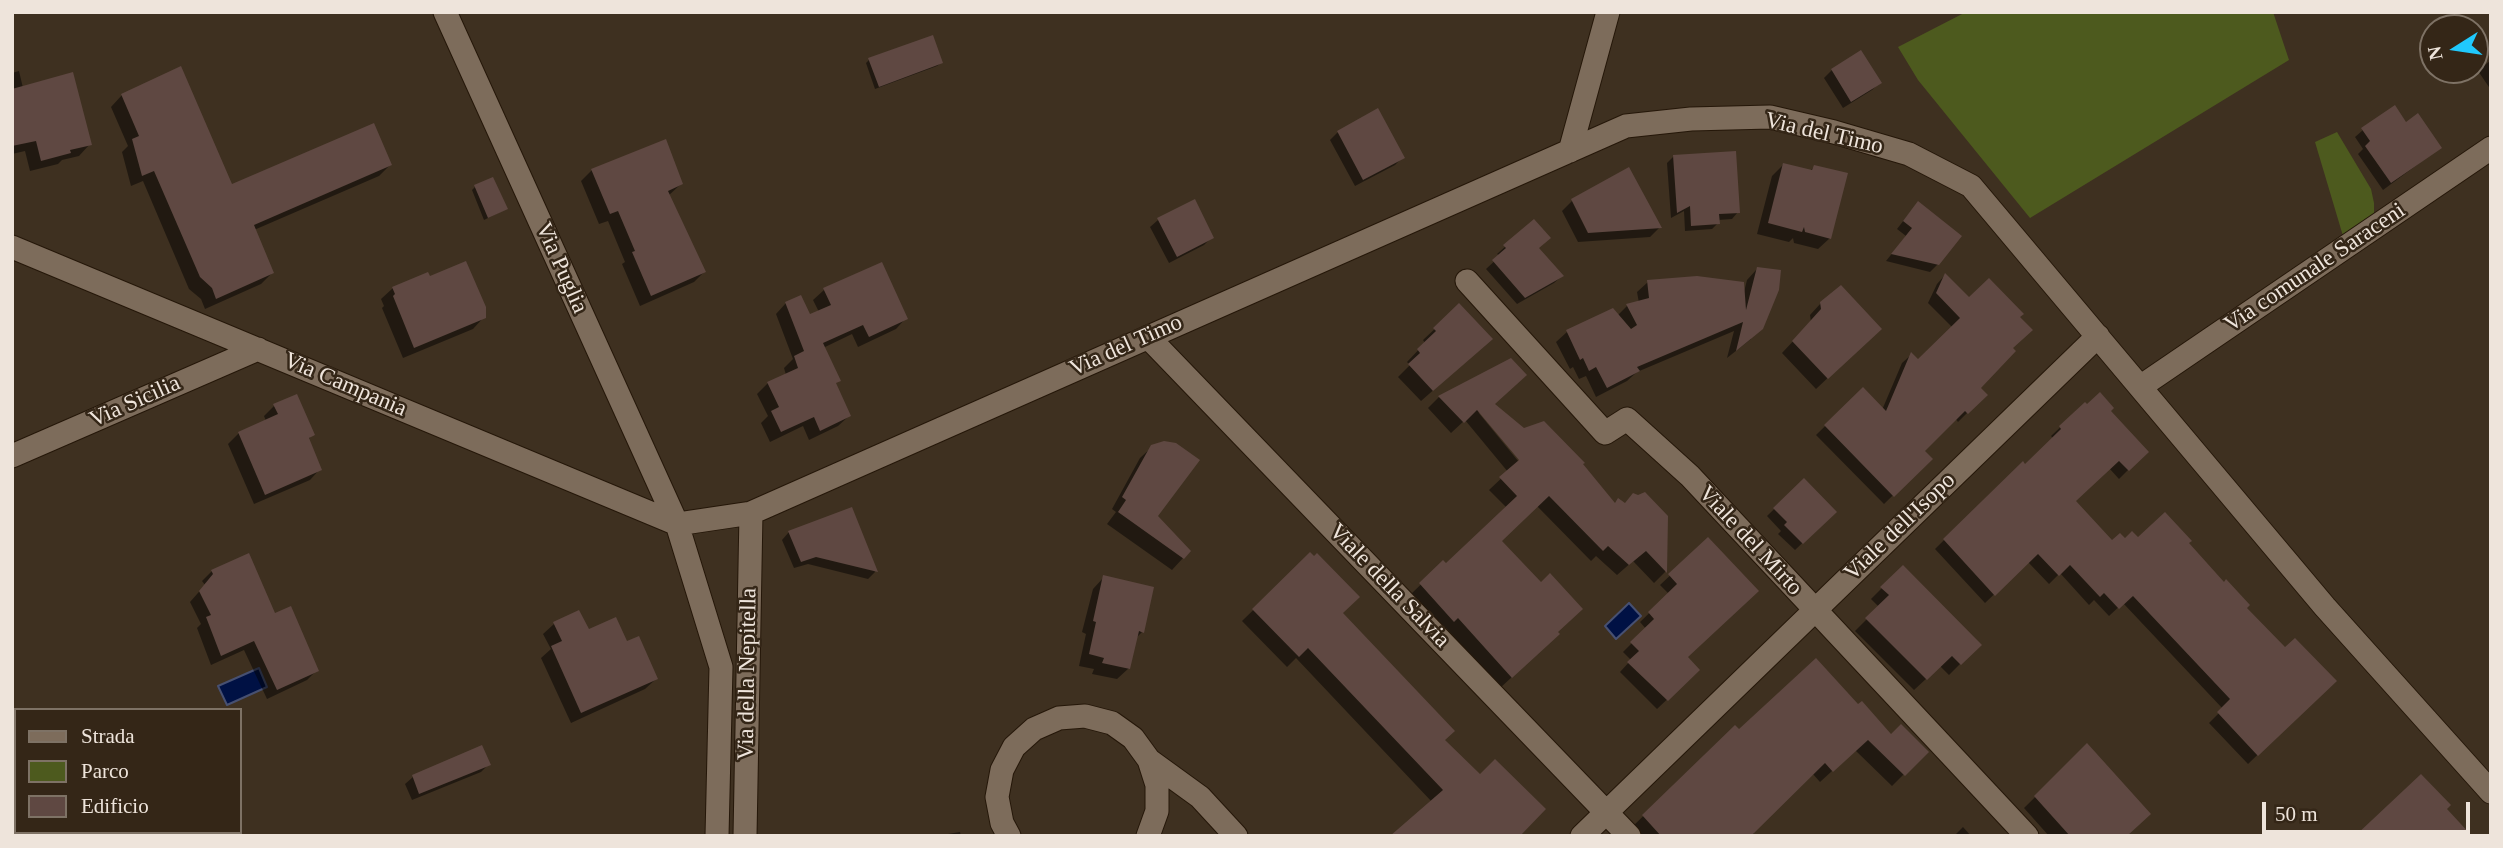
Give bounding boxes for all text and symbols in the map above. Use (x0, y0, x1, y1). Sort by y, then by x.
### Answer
north arrow (2419, 14, 2489, 84)
text: N (2423, 44, 2447, 62)
street label: Via del Timo (1762, 107, 1886, 161)
street label: Via comunale Saraceni (2219, 197, 2411, 339)
street label: Via Puglia (529, 218, 593, 318)
street label: Via del Timo (1065, 309, 1187, 383)
street label: Via Campania (279, 347, 411, 423)
street label: Via Sicilia (85, 370, 185, 434)
street label: Viale dell'Isopo (1839, 467, 1961, 587)
street label: Viale del Mirto (1692, 480, 1808, 602)
street label: Viale della Salvia (1323, 518, 1455, 654)
street label: Via della Nepitella (733, 588, 763, 760)
legend (14, 708, 242, 834)
text: Strada (81, 724, 135, 748)
text: Parco (81, 759, 129, 783)
scale bar (2265, 788, 2473, 832)
text: Edificio (81, 794, 149, 818)
text: 50 m (2275, 802, 2318, 826)

